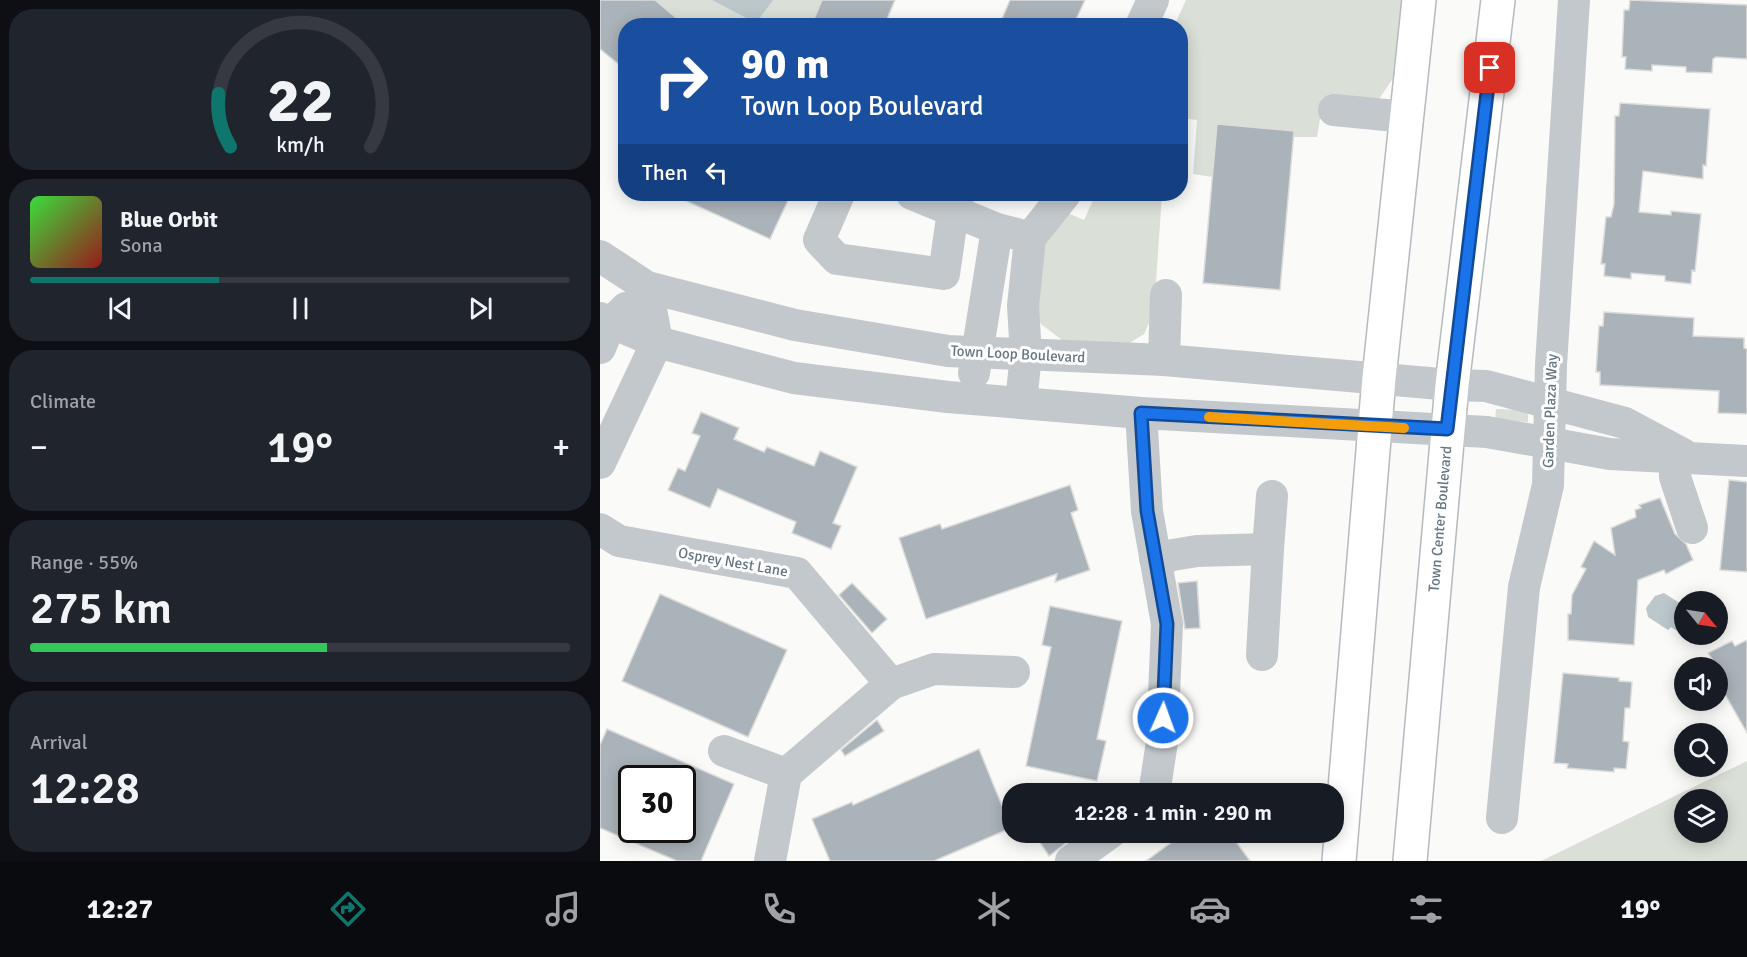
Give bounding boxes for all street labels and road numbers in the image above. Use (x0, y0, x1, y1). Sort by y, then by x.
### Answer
street label: Town Loop Boulevard (950, 341, 1086, 367)
street label: Garden Plaza Way (1539, 354, 1561, 468)
street label: Town Center Boulevard (1425, 445, 1455, 593)
street label: Osprey Nest Lane (677, 543, 789, 581)

